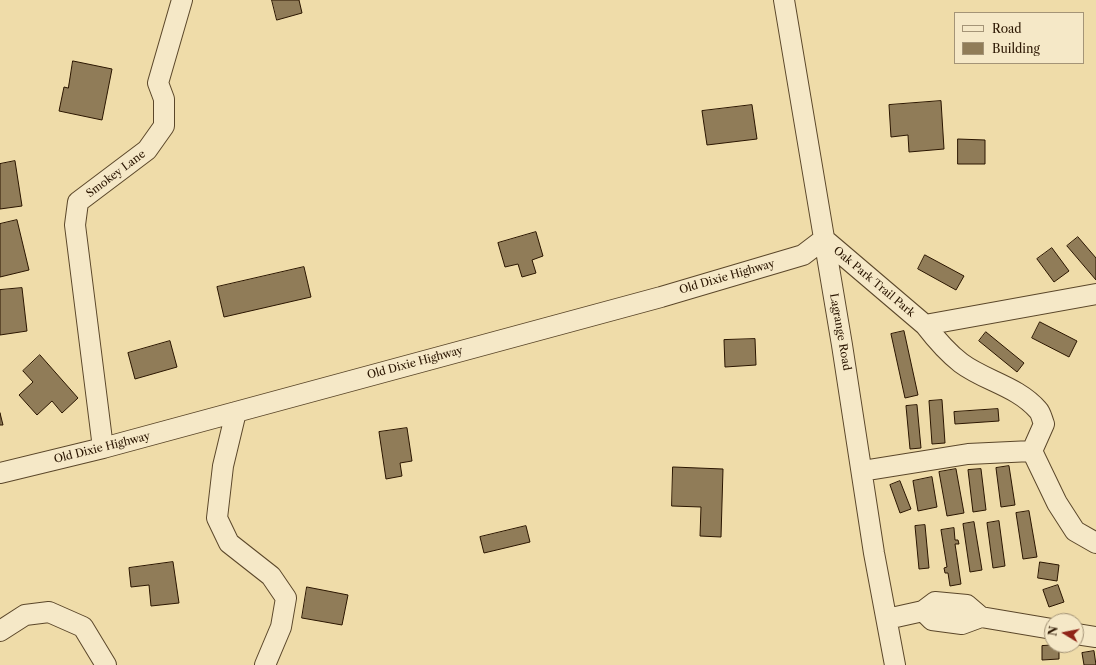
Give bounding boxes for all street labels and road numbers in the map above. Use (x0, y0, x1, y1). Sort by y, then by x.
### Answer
street label: Smokey Lane (84, 148, 148, 200)
street label: Oak Park Trail Park (831, 244, 917, 320)
street label: Old Dixie Highway (678, 257, 776, 297)
street label: Lagrange Road (827, 292, 853, 372)
street label: Old Dixie Highway (366, 344, 464, 382)
street label: Old Dixie Highway (53, 430, 151, 466)

